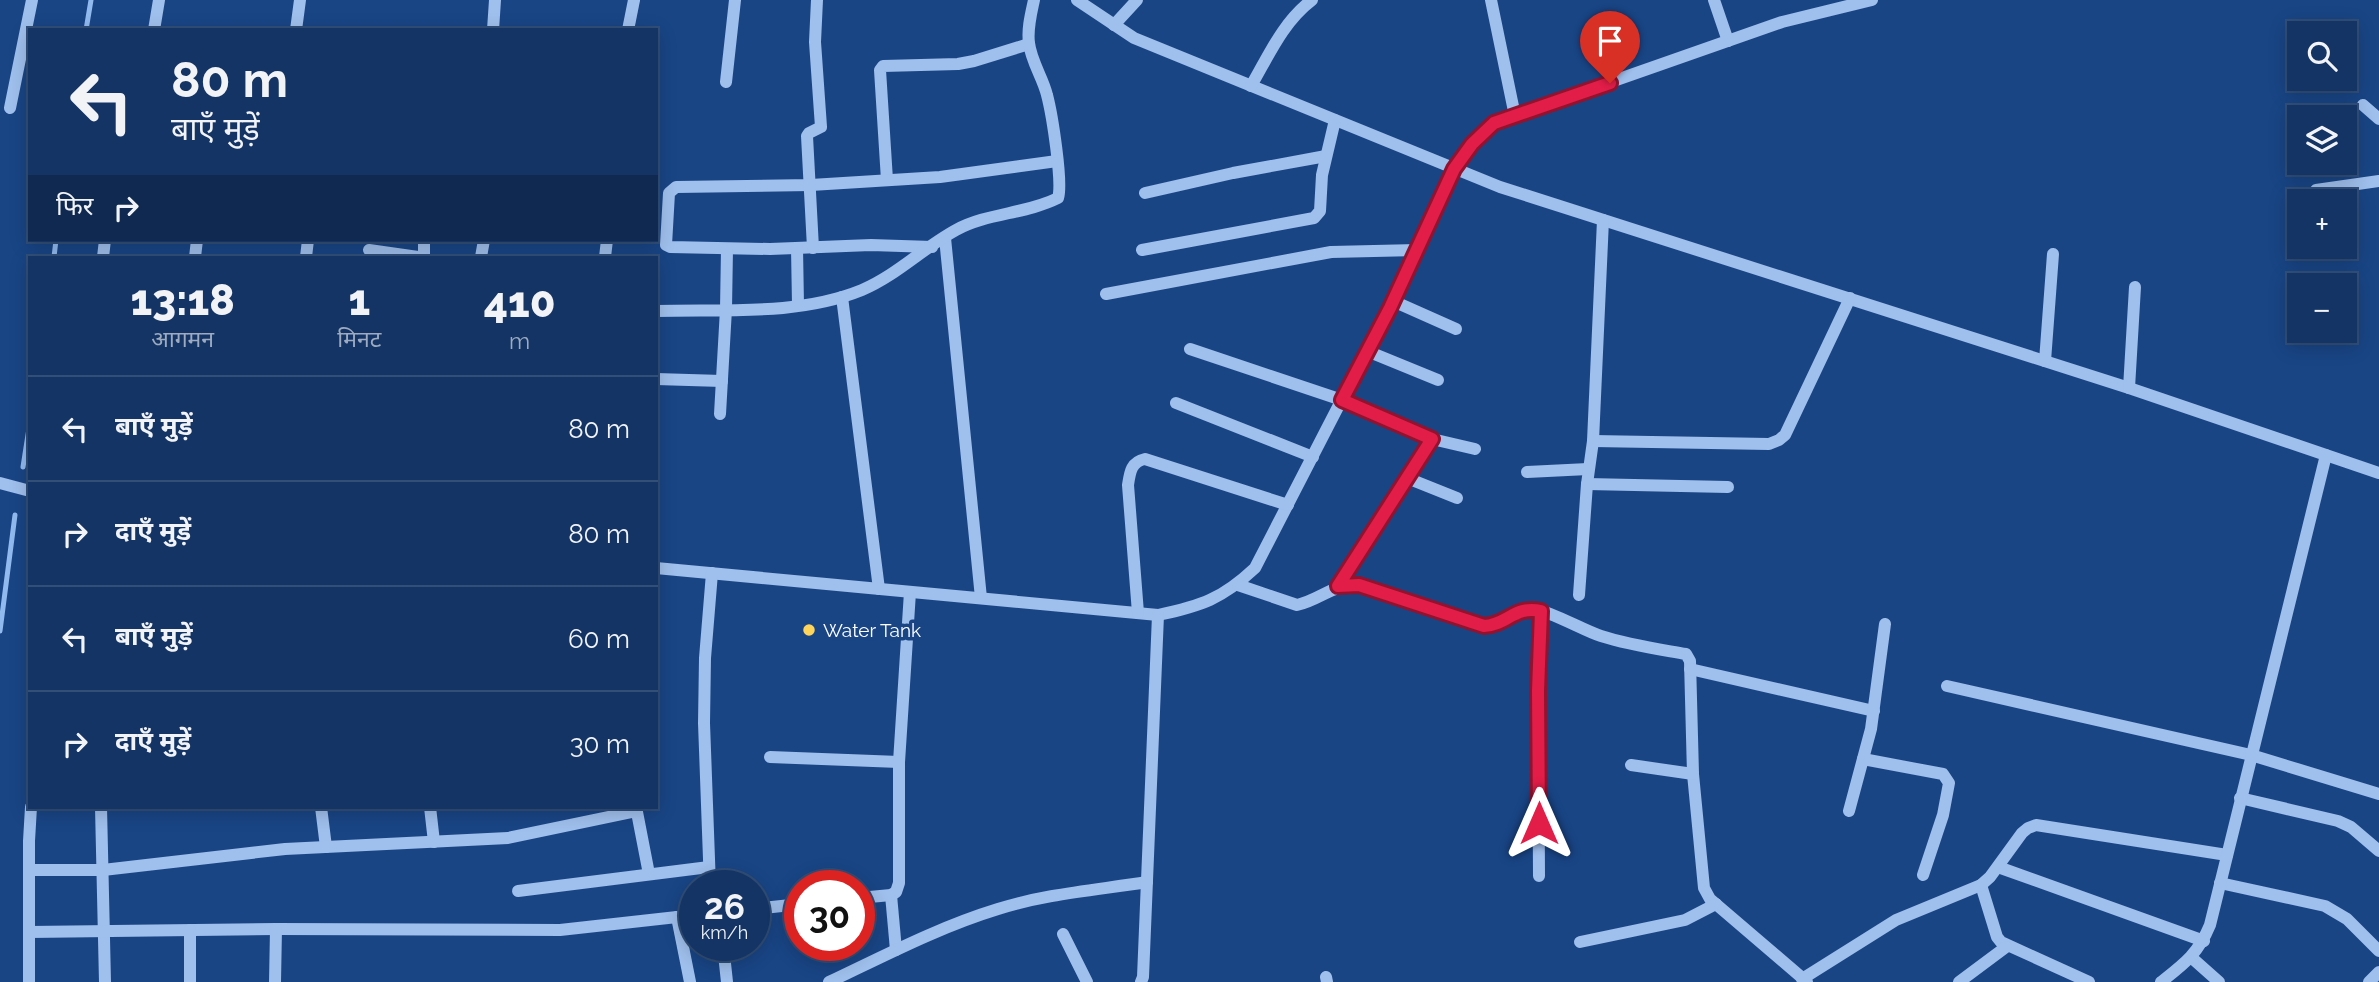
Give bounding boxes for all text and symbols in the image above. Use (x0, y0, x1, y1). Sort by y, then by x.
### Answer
pin (1580, 11, 1640, 83)
map controls (2287, 21, 2357, 343)
button: search (2287, 21, 2357, 91)
icon: arrive (1591, 22, 1629, 60)
text: 80 m (171, 51, 288, 108)
icon: left (56, 56, 147, 147)
button: layers (2287, 105, 2357, 175)
text: बाएँ मुड़ें (171, 110, 260, 147)
icon: right (107, 189, 145, 227)
button: + (2287, 189, 2357, 259)
text: फिर (56, 191, 93, 221)
button: − (2287, 273, 2357, 343)
text: 13:18 (130, 276, 235, 325)
text: 1 (348, 276, 370, 325)
text: 410 (484, 278, 556, 327)
text: आगमन (151, 325, 214, 352)
text: मिनट (337, 325, 381, 352)
text: m (509, 327, 530, 354)
icon: left (56, 410, 94, 448)
text: बाएँ मुड़ें (115, 411, 193, 441)
text: 80 m (568, 414, 630, 444)
icon: right (56, 515, 94, 553)
text: दाएँ मुड़ें (115, 516, 191, 546)
text: 80 m (568, 519, 630, 549)
place label: Water Tank (823, 619, 921, 641)
icon: left (56, 620, 94, 658)
text: बाएँ मुड़ें (115, 621, 193, 651)
marker: Water Tank (801, 622, 817, 638)
text: 60 m (568, 624, 630, 654)
icon: right (56, 725, 94, 763)
text: दाएँ मुड़ें (115, 726, 191, 756)
text: 30 m (570, 729, 630, 759)
position arrow (1502, 786, 1576, 860)
speed limit sign: 30 (784, 870, 875, 961)
text: 26 (704, 886, 745, 927)
text: km/h (701, 922, 748, 943)

